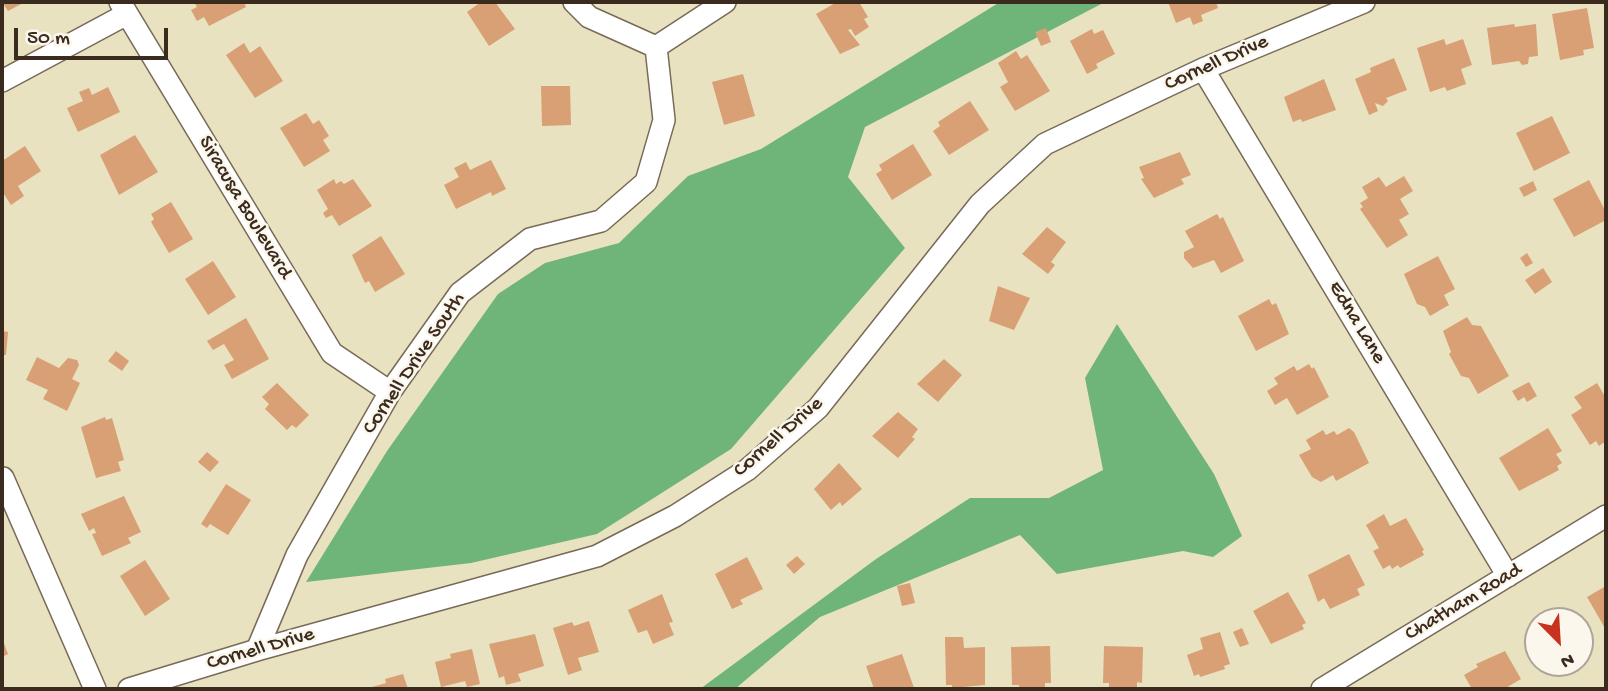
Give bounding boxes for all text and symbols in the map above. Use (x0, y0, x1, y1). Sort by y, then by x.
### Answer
scale bar (18, 14, 172, 58)
text: 50 m (27, 27, 70, 52)
street label: Cornell Drive (1161, 30, 1273, 98)
street label: Siracusa Boulevard (191, 132, 297, 284)
street label: Edna Lane (1321, 277, 1391, 369)
street label: Cornell Drive South (358, 288, 472, 440)
street label: Cornell Drive (729, 392, 829, 484)
street label: Chatham Road (1401, 558, 1527, 648)
north arrow (1524, 607, 1594, 677)
street label: Cornell Drive (204, 623, 318, 677)
text: N (1557, 647, 1577, 673)

